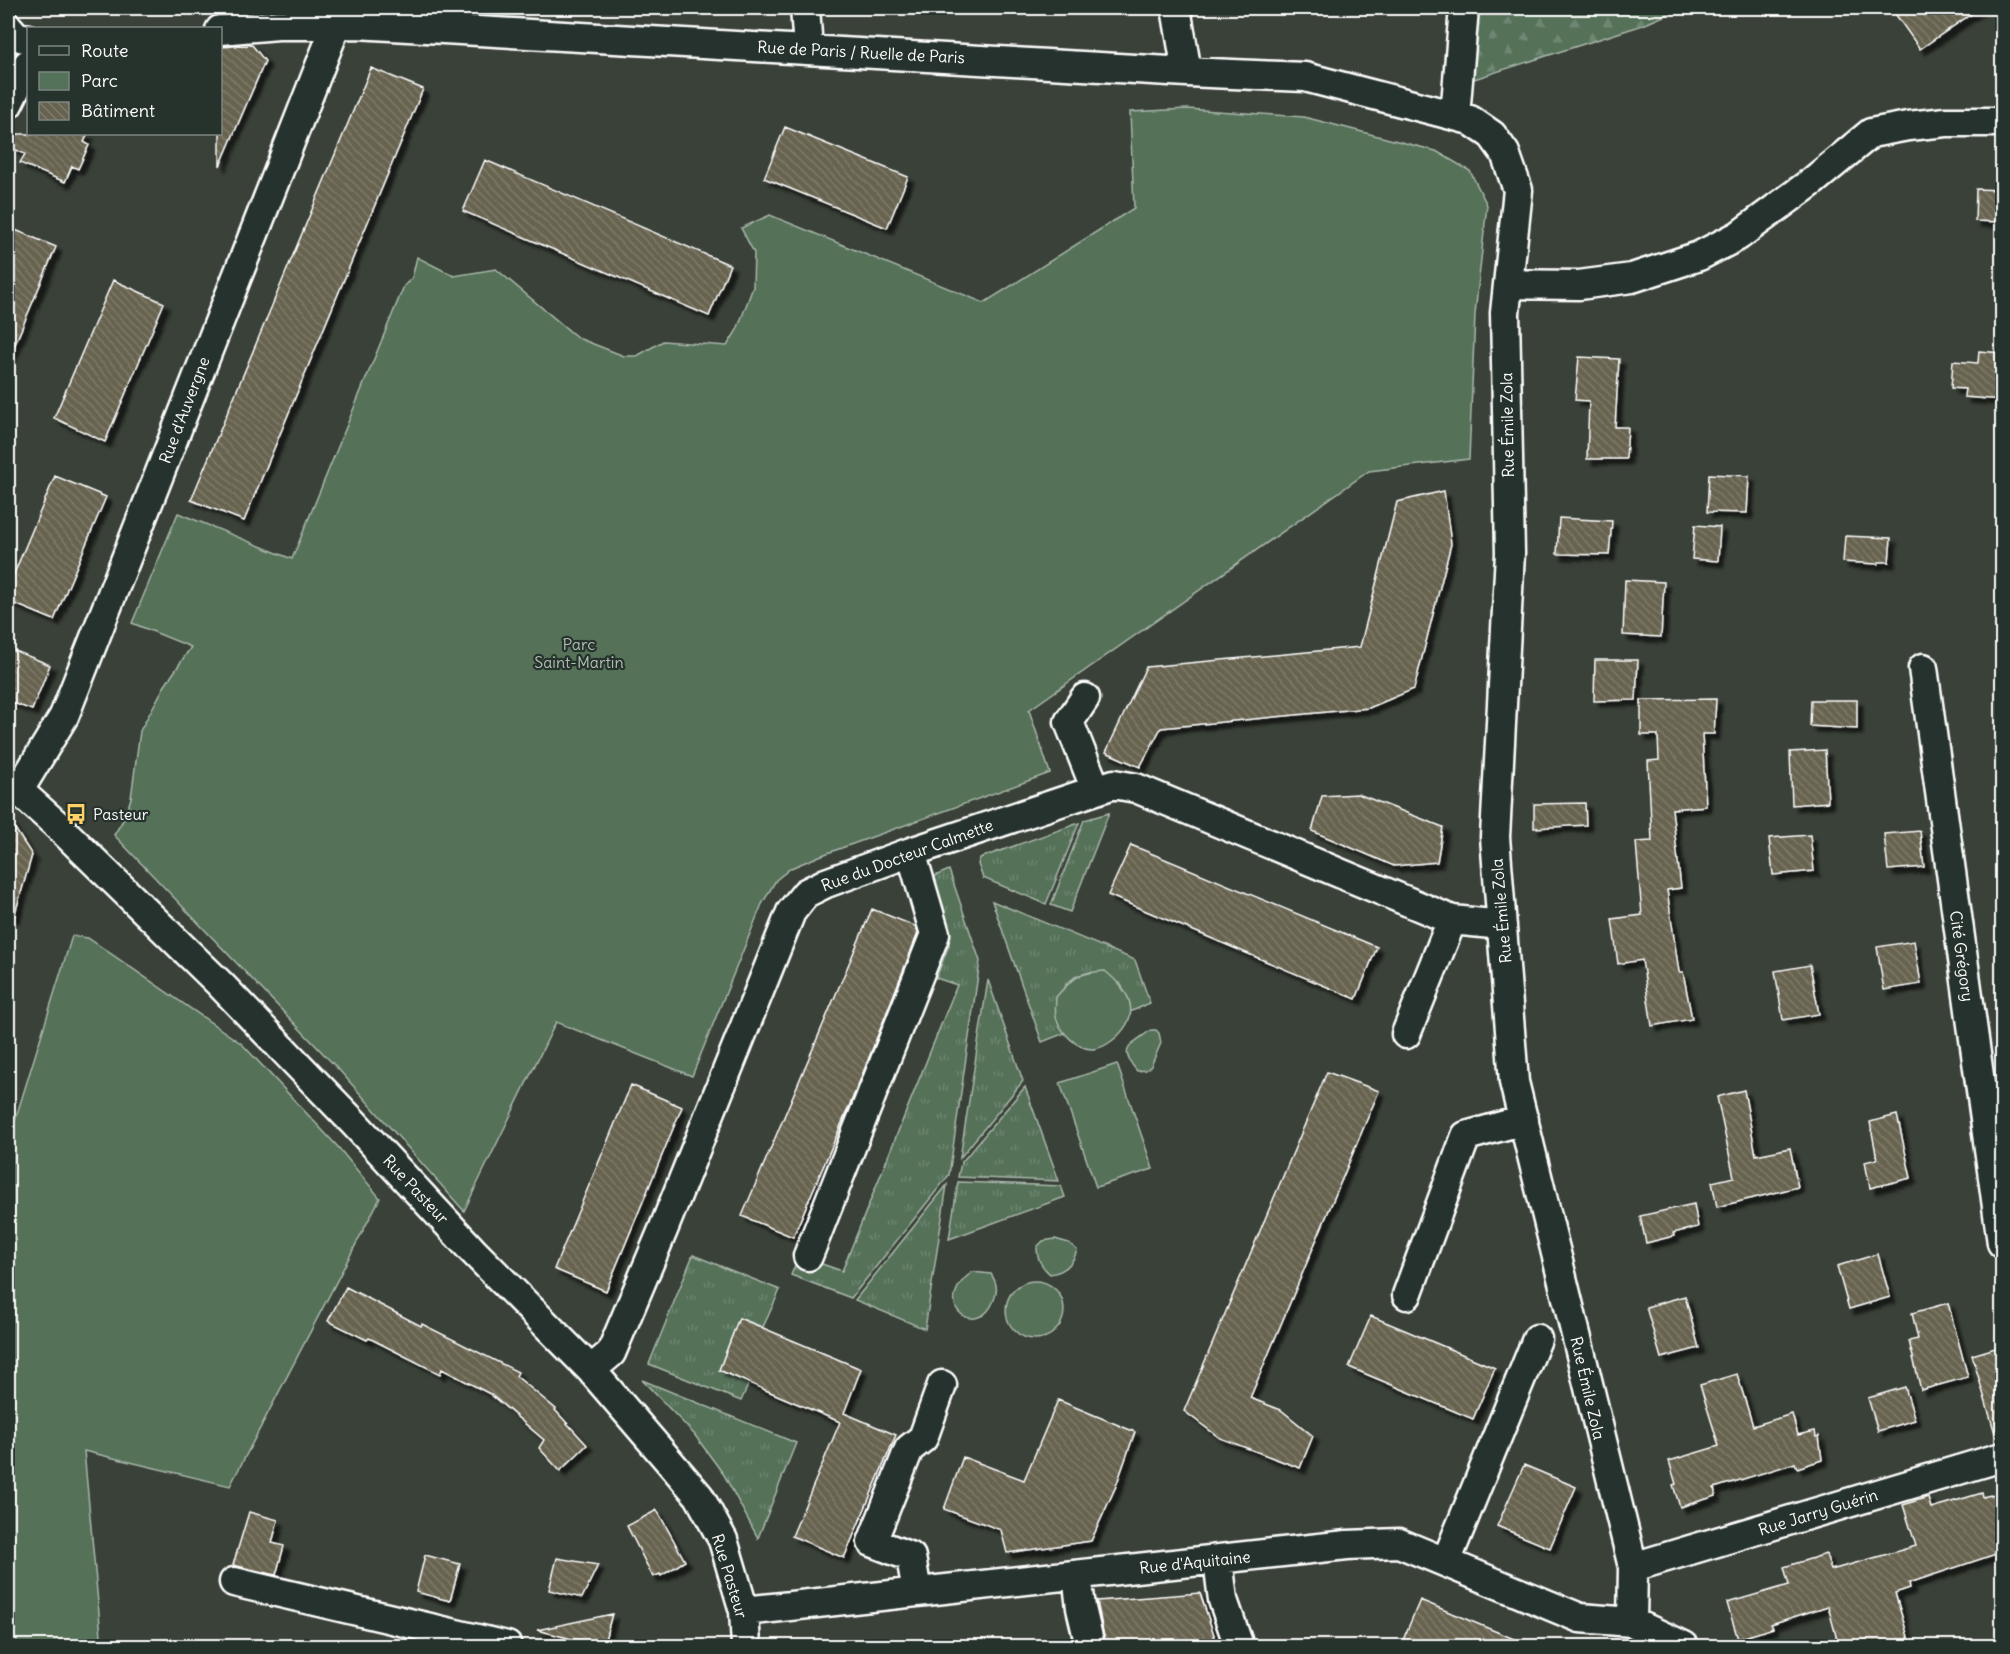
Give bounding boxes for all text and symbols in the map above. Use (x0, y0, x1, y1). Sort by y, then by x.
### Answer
legend (27, 27, 222, 135)
street label: Rue de Paris / Ruelle de Paris (757, 37, 965, 67)
text: Route (81, 39, 129, 62)
text: Parc (81, 69, 118, 92)
text: Bâtiment (81, 99, 155, 122)
street label: Rue d'Auvergne (154, 354, 214, 466)
street label: Rue Émile Zola (1496, 372, 1518, 478)
park label: Parc Saint-Martin (534, 634, 624, 672)
bus stop icon: Pasteur (64, 802, 88, 826)
place label: Pasteur (93, 804, 149, 824)
street label: Rue du Docteur Calmette (818, 815, 996, 895)
street label: Rue Émile Zola (1486, 858, 1516, 964)
street label: Cité Grégory (1946, 909, 1978, 1003)
street label: Rue Pasteur (379, 1150, 453, 1228)
street label: Rue Émile Zola (1566, 1335, 1610, 1441)
street label: Rue Jarry Guérin (1756, 1484, 1880, 1540)
street label: Rue Pasteur (708, 1531, 752, 1621)
street label: Rue d'Aquitaine (1138, 1546, 1252, 1578)

